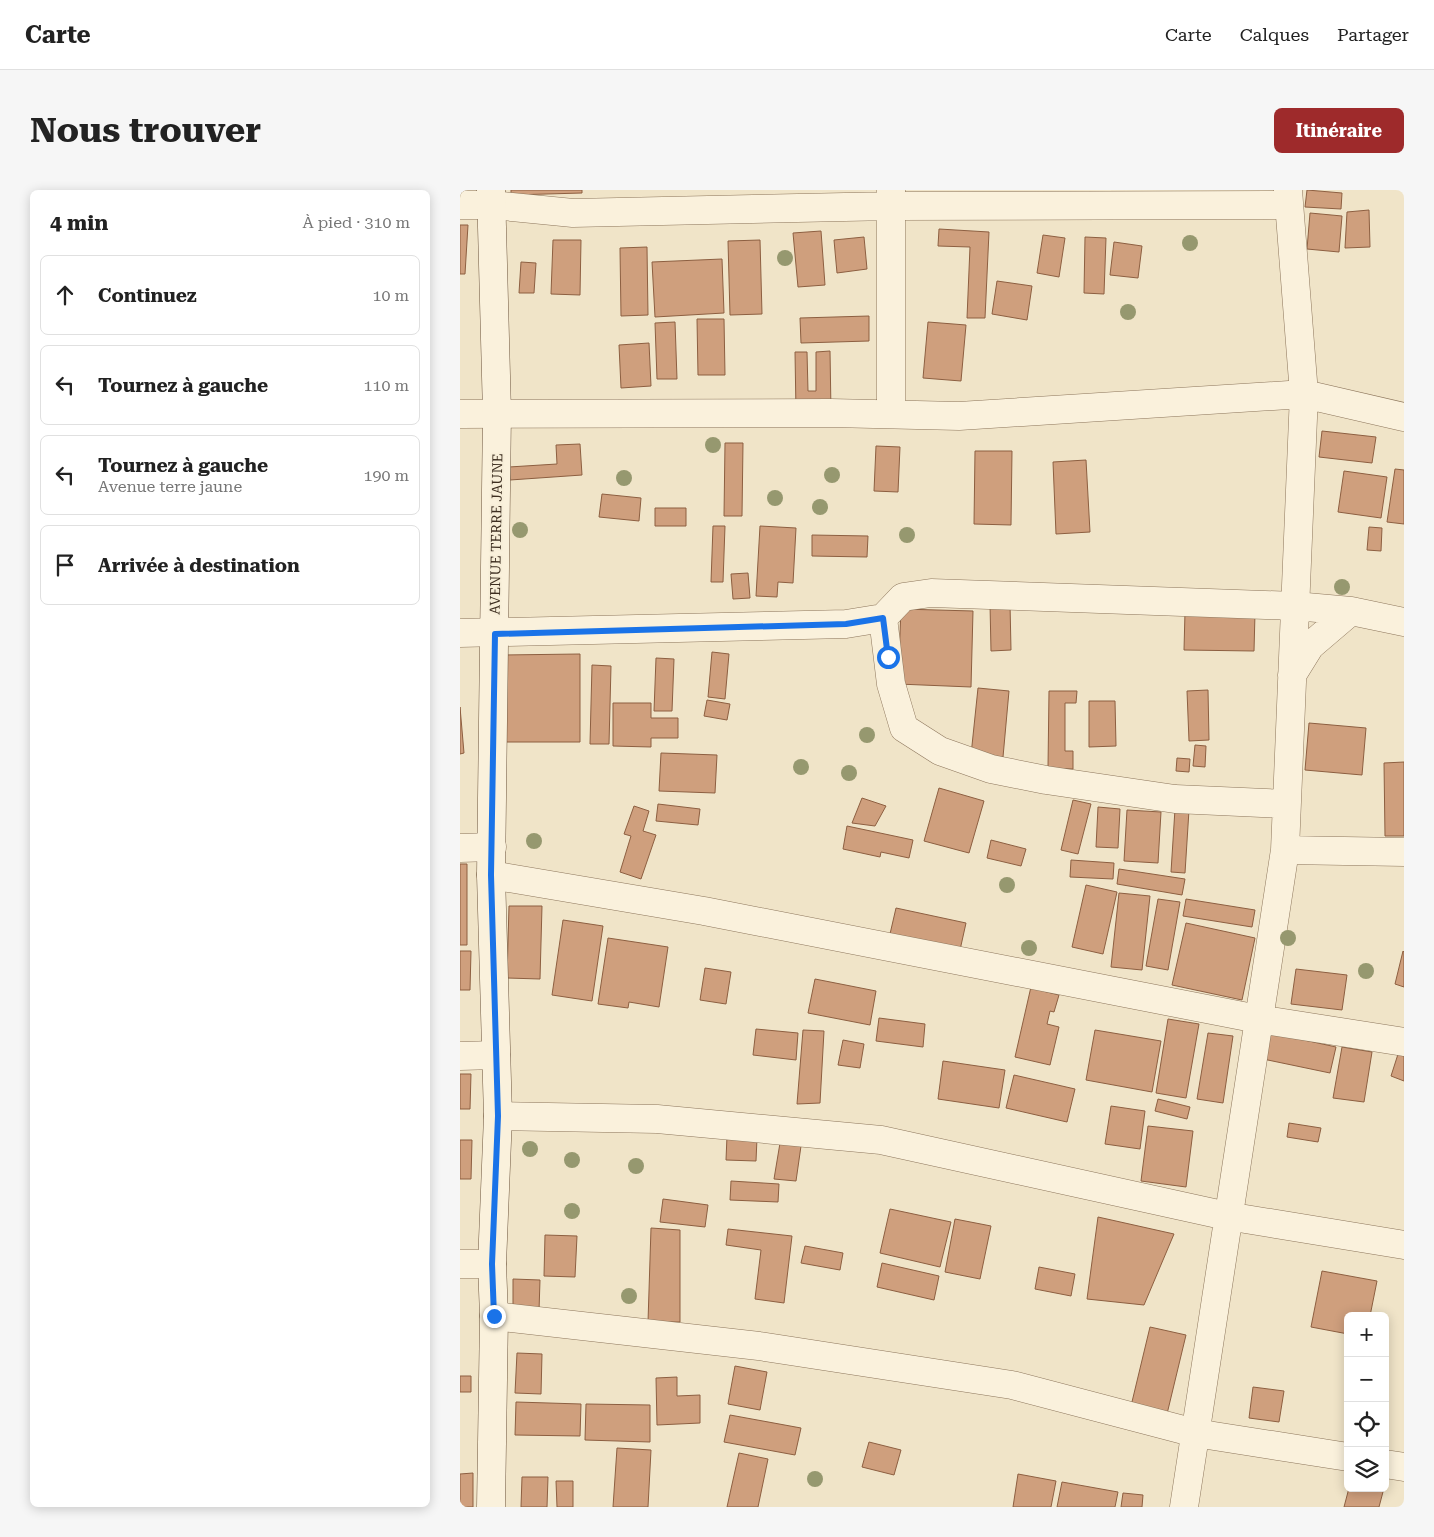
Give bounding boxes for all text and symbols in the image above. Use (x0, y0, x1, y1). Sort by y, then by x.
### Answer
text: Carte (25, 21, 91, 49)
text: Carte (1165, 24, 1212, 45)
text: Calques (1240, 24, 1309, 45)
text: Partager (1337, 24, 1409, 45)
button: Itinéraire (1274, 108, 1404, 153)
text: Nous trouver (30, 110, 261, 151)
text: 4 min (50, 211, 108, 235)
text: À pied · 310 m (302, 213, 410, 232)
icon: ahead (51, 281, 79, 309)
text: Continuez (98, 284, 197, 307)
text: 10 m (372, 286, 409, 305)
icon: left (51, 371, 79, 399)
text: Tournez à gauche (98, 374, 268, 397)
text: 110 m (363, 376, 409, 395)
street label: AVENUE TERRE JAUNE (487, 453, 505, 615)
text: Tournez à gauche (98, 454, 268, 477)
icon: left (51, 461, 79, 489)
text: 190 m (363, 466, 409, 485)
text: Avenue terre jaune (98, 477, 242, 496)
icon: arrive (51, 551, 79, 579)
text: Arrivée à destination (98, 554, 300, 577)
route start (877, 646, 900, 669)
route end (483, 1305, 506, 1328)
map controls (1344, 1312, 1389, 1492)
button: + (1344, 1312, 1389, 1357)
button: − (1344, 1357, 1389, 1402)
button: locate (1344, 1402, 1389, 1447)
button: layers (1344, 1447, 1389, 1492)

